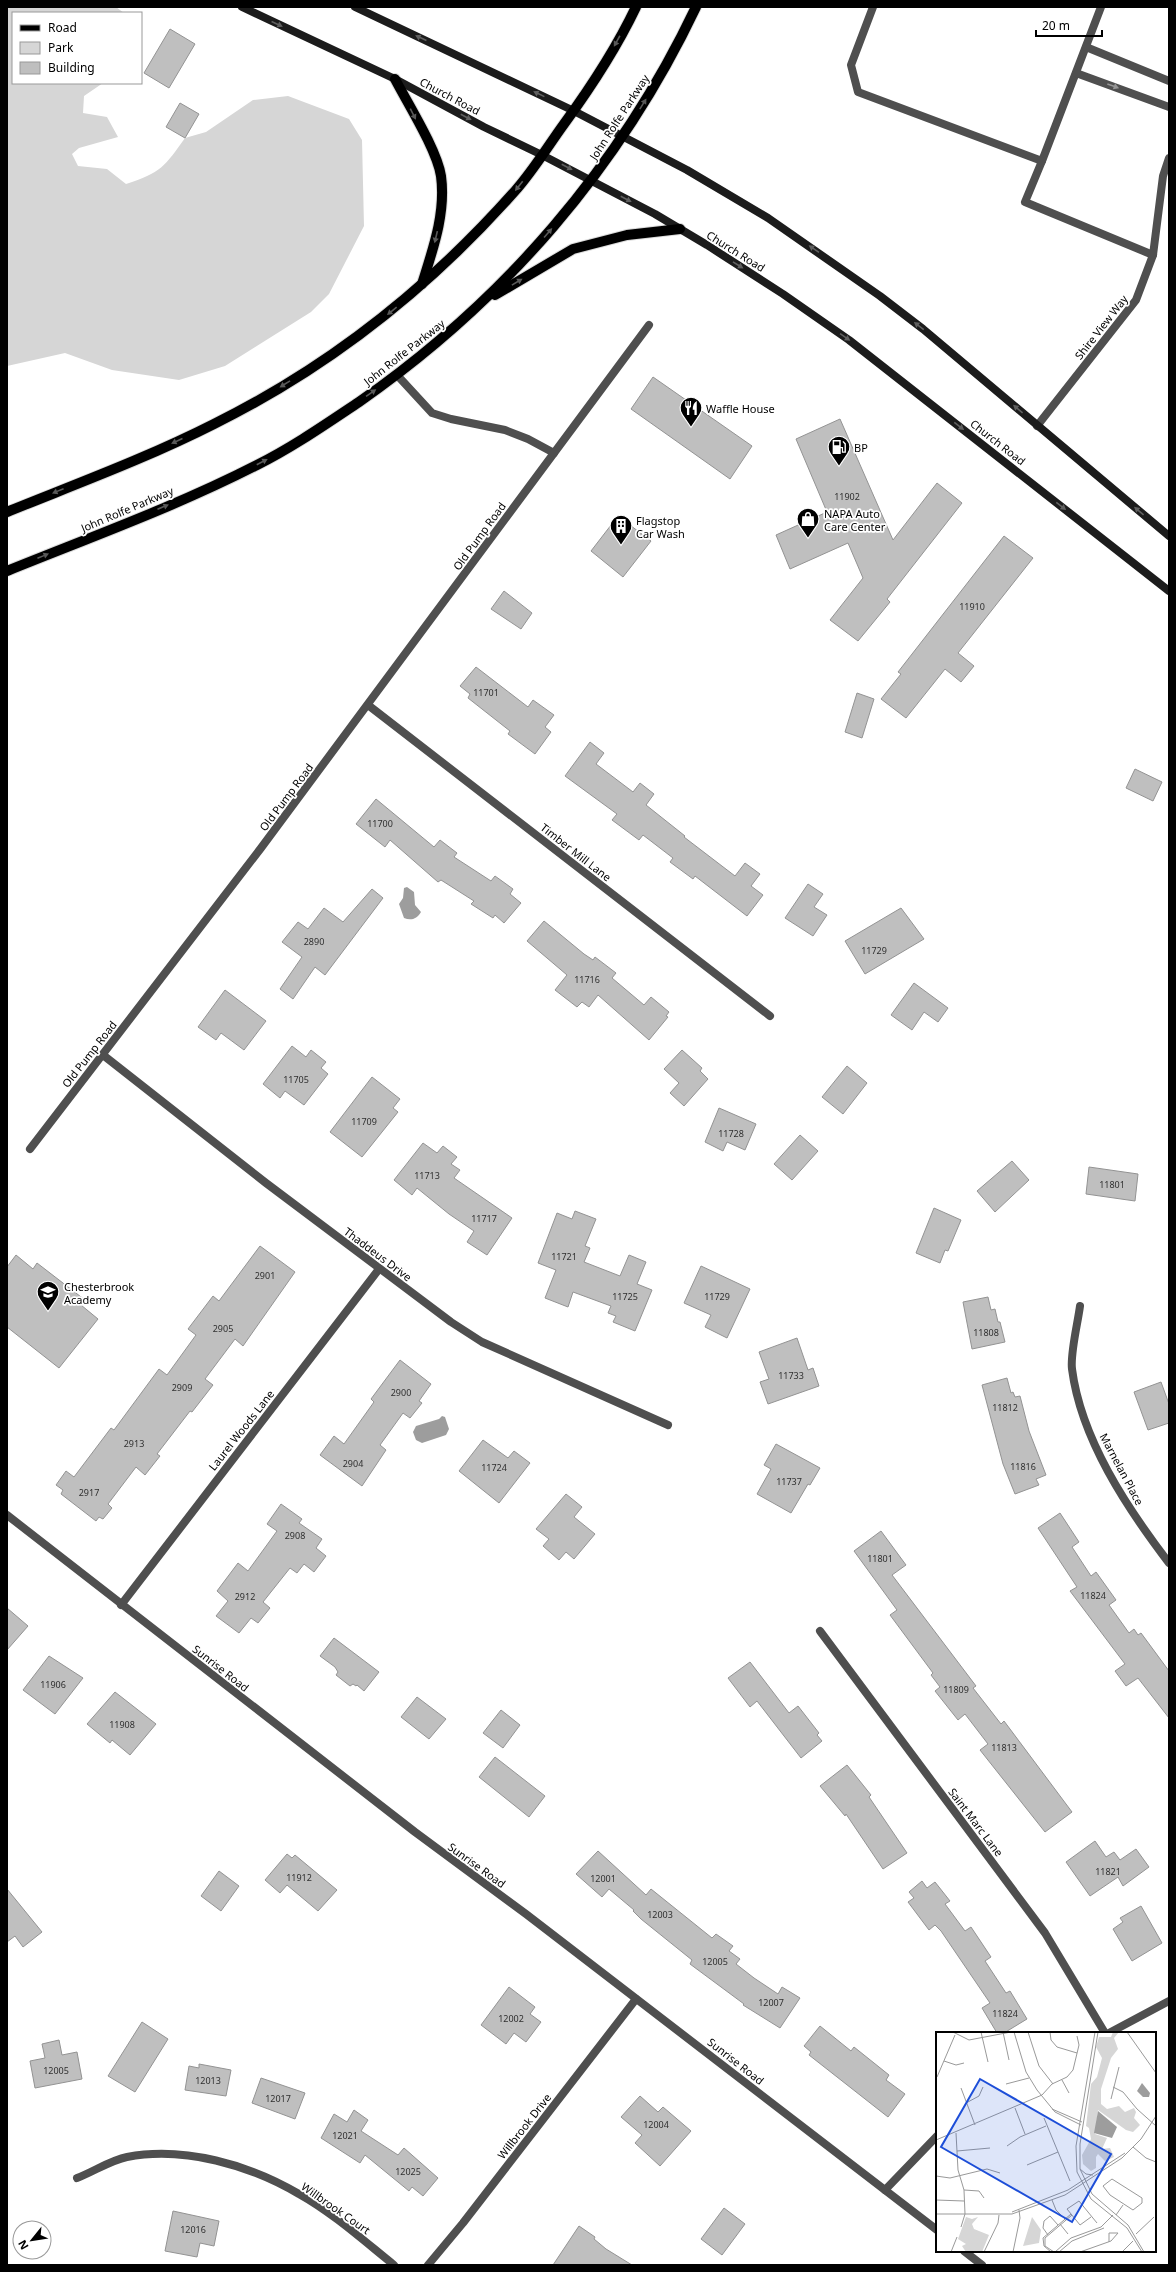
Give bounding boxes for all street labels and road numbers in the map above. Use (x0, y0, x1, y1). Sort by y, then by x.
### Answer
street label: John Rolfe Parkway (585, 71, 652, 163)
street label: Church Road (417, 74, 483, 118)
street label: Church Road (704, 227, 768, 275)
street label: Shire View Way (1071, 291, 1131, 362)
street label: John Rolfe Parkway (360, 315, 448, 389)
street label: Church Road (967, 416, 1029, 468)
street label: John Rolfe Parkway (78, 483, 176, 536)
street label: Old Pump Road (449, 499, 509, 573)
street label: Old Pump Road (256, 760, 316, 834)
street label: Timber Mill Lane (538, 820, 614, 884)
street label: Old Pump Road (58, 1018, 120, 1090)
street label: Thaddeus Drive (341, 1224, 415, 1284)
street label: Laurel Woods Lane (205, 1387, 277, 1473)
street label: Marnelan Place (1097, 1430, 1147, 1508)
street label: Sunrise Road (190, 1641, 252, 1695)
street label: Saint Marc Lane (945, 1785, 1007, 1859)
street label: Sunrise Road (445, 1839, 509, 1891)
street label: Sunrise Road (705, 2034, 767, 2088)
street label: Willbrook Drive (494, 2090, 554, 2162)
street label: Willbrook Court (299, 2179, 373, 2237)

